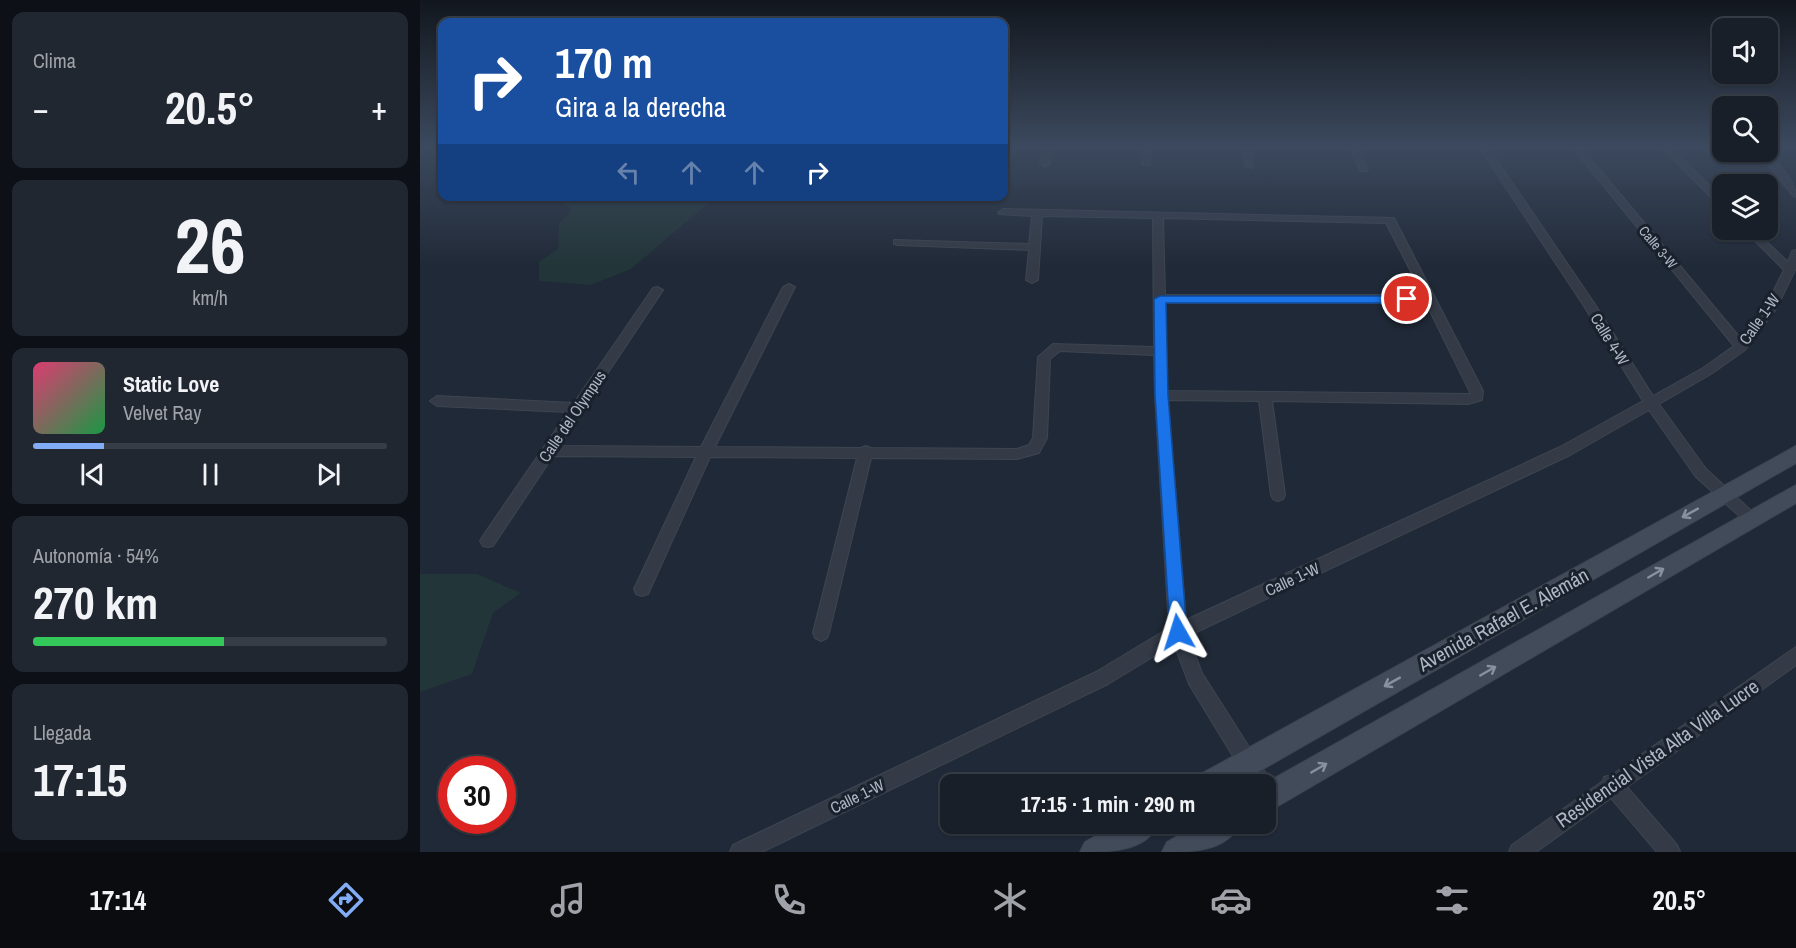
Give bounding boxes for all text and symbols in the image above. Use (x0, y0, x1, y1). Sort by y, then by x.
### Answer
map controls (1712, 18, 1778, 240)
button: sound (1712, 18, 1778, 84)
text: 170 m (555, 35, 653, 91)
icon: right (456, 42, 534, 120)
text: Clima (33, 47, 76, 74)
text: 20.5° (165, 77, 255, 138)
text: − (33, 86, 49, 130)
text: + (371, 86, 387, 130)
text: Gira a la derecha (555, 89, 726, 125)
button: search (1712, 96, 1778, 162)
icon: left (612, 156, 645, 189)
icon: ahead (675, 156, 708, 189)
icon: ahead (738, 156, 771, 189)
icon: right (801, 156, 834, 189)
button: layers (1712, 174, 1778, 240)
text: 26 (174, 192, 246, 297)
street label: Calle 3-W (1635, 222, 1681, 272)
pin (1381, 273, 1432, 324)
icon: arrive (1390, 282, 1423, 315)
text: km/h (192, 284, 228, 311)
street label: Calle 1-W (1733, 289, 1785, 349)
street label: Calle 4-W (1585, 309, 1635, 370)
street label: Calle del Olympus (533, 366, 611, 466)
text: Static Love (123, 369, 219, 399)
text: Velvet Ray (123, 399, 201, 426)
icon: previous (76, 458, 109, 491)
icon: pause (194, 458, 227, 491)
icon: next (312, 458, 345, 491)
one-way arrow (1682, 508, 1699, 520)
text: Autonomía · 54% (33, 542, 159, 569)
street label: Calle 1-W (1261, 557, 1323, 601)
street label: Avenida Rafael E. Alemán (1412, 561, 1593, 678)
one-way arrow (1647, 566, 1664, 578)
text: 270 km (33, 572, 158, 633)
position arrow (1146, 600, 1210, 664)
one-way arrow (1479, 664, 1496, 676)
street label: Residencial Vista Alta Villa Lucre (1550, 673, 1764, 833)
one-way arrow (1384, 676, 1401, 688)
text: Llegada (33, 719, 91, 746)
text: 17:15 (33, 749, 127, 810)
speed limit sign: 30 (438, 756, 516, 834)
one-way arrow (1310, 762, 1327, 774)
street label: Calle 1-W (826, 773, 888, 819)
text: 17:15 · 1 min · 290 m (1021, 789, 1195, 819)
icon: directions (325, 879, 367, 921)
icon: music (547, 879, 589, 921)
icon: phone (768, 879, 810, 921)
icon: climate (989, 879, 1031, 921)
icon: car (1210, 879, 1252, 921)
icon: filters (1431, 879, 1473, 921)
text: 17:14 (90, 882, 146, 918)
text: 20.5° (1652, 882, 1706, 918)

